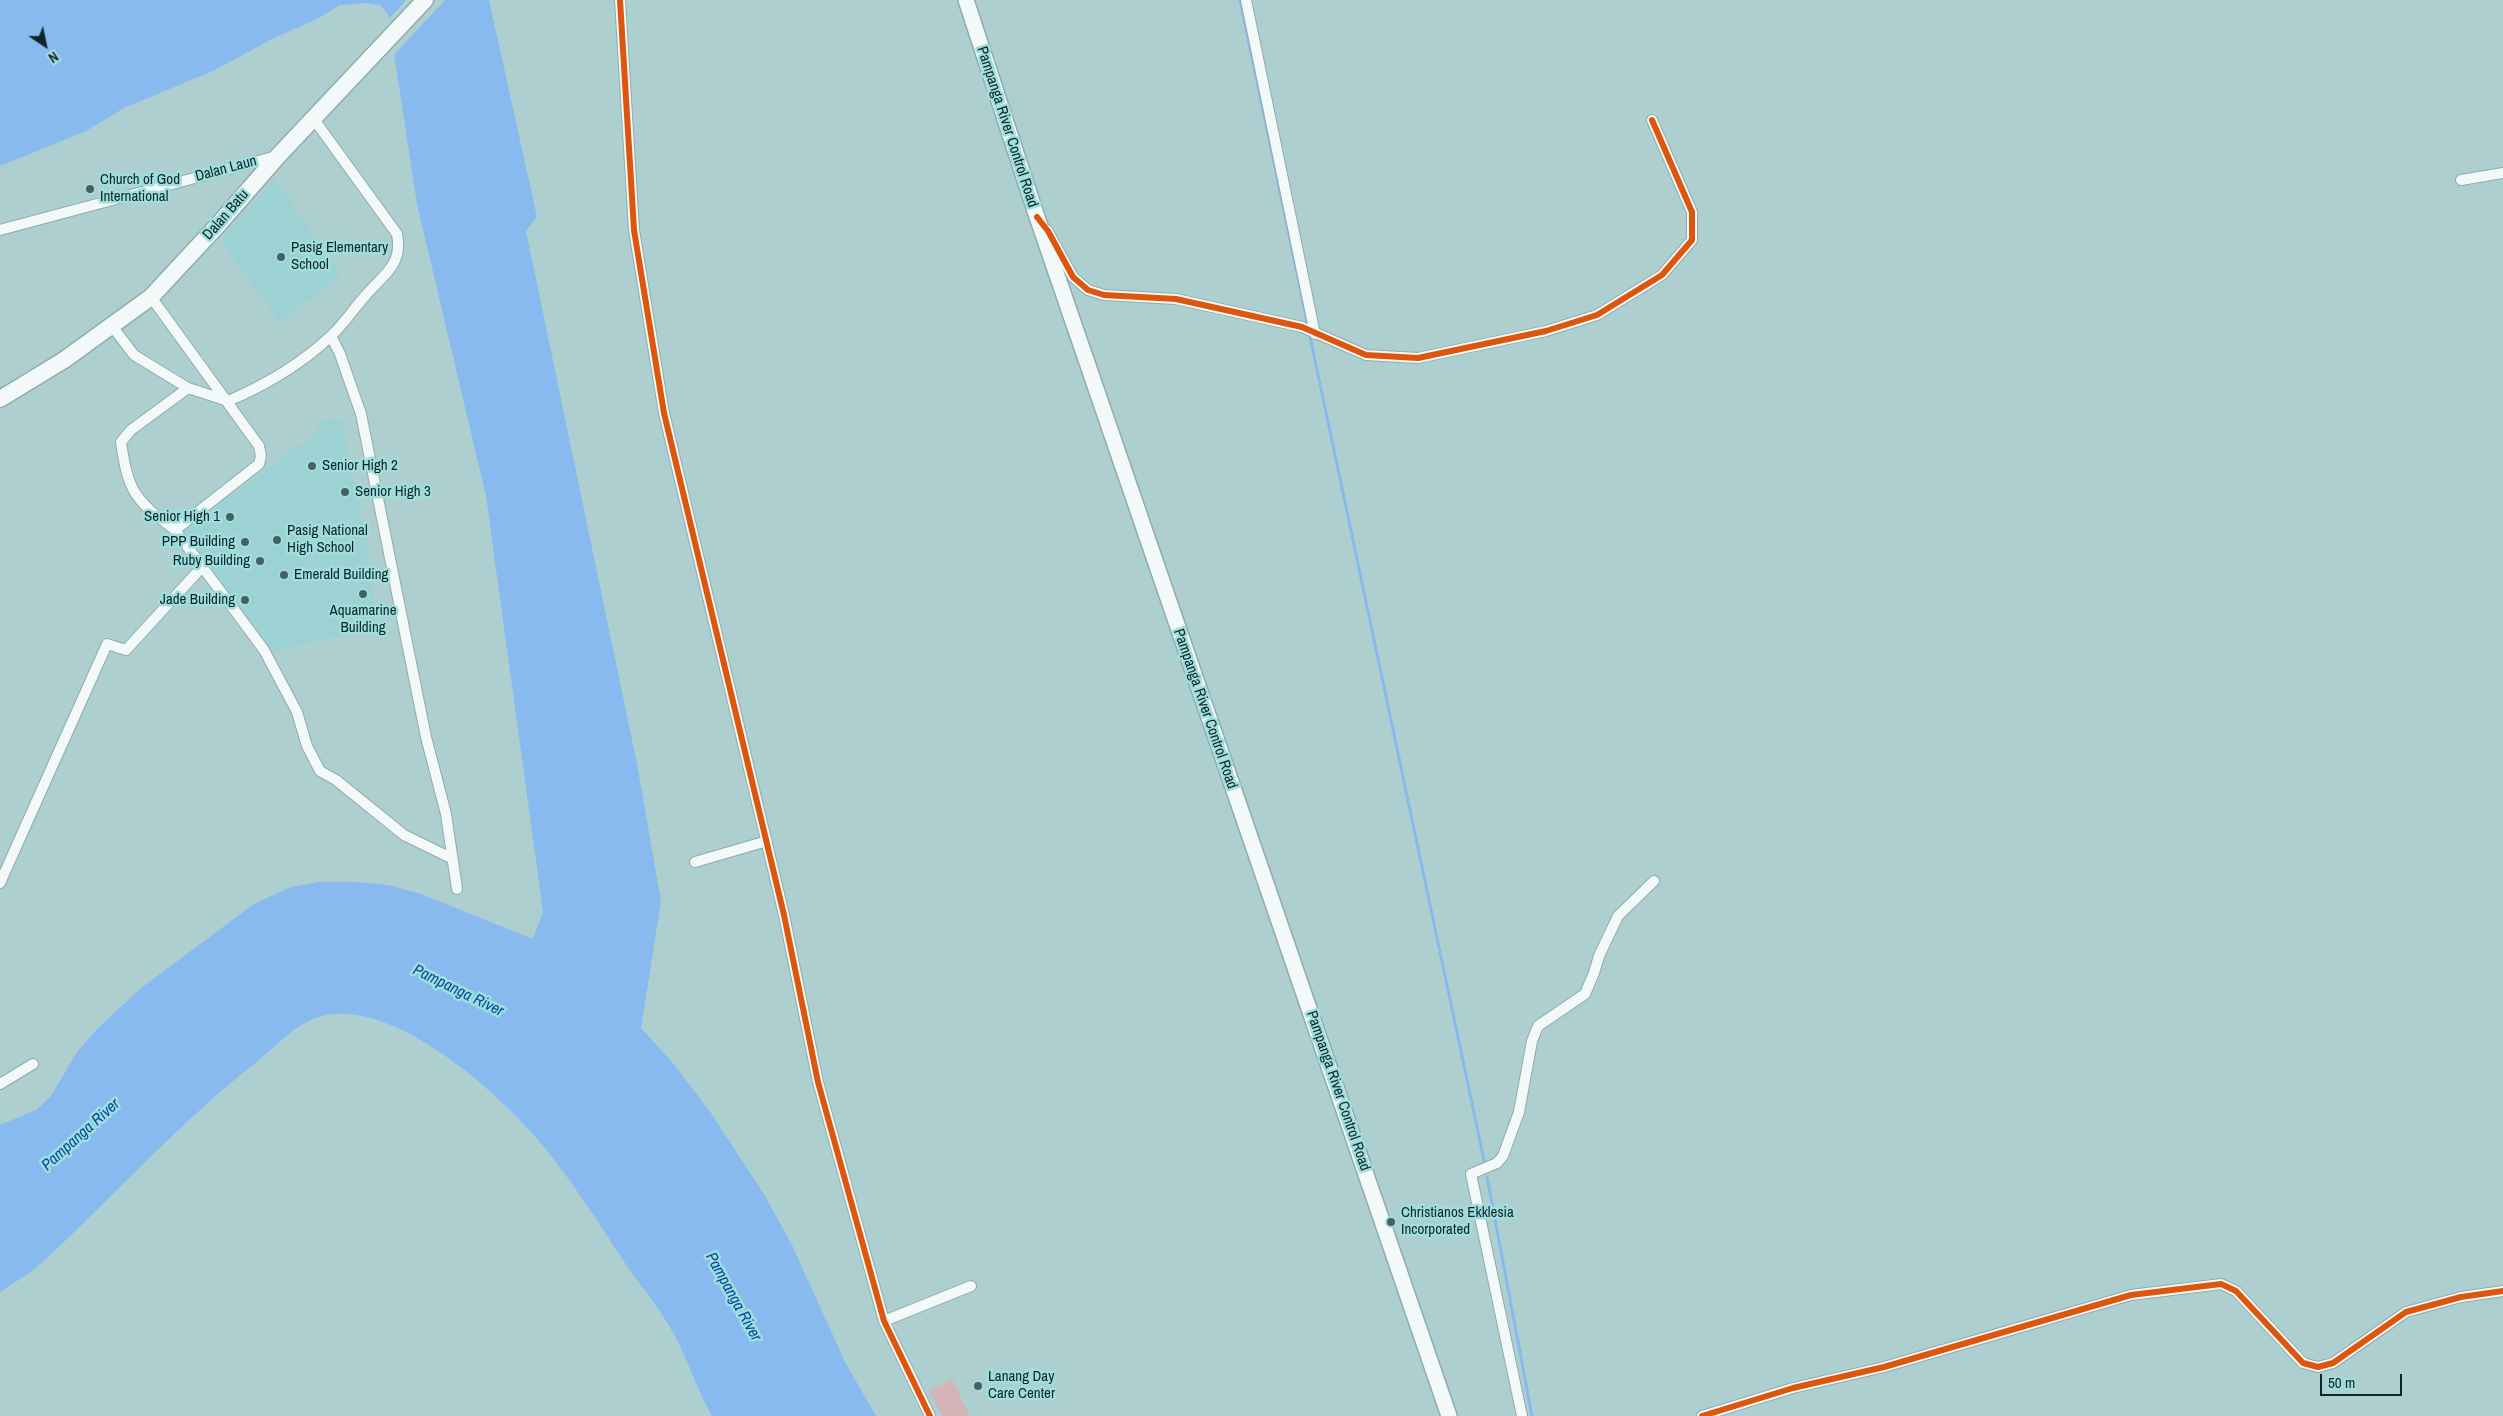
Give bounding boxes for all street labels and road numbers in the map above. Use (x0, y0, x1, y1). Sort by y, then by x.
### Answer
street label: Pampanga River Control Road (972, 44, 1042, 210)
street label: Dalan Laun (193, 152, 259, 186)
street label: Dalan Batu (199, 186, 253, 244)
street label: Pampanga River Control Road (1169, 627, 1241, 791)
street label: Pampanga River Control Road (1302, 1009, 1374, 1173)

